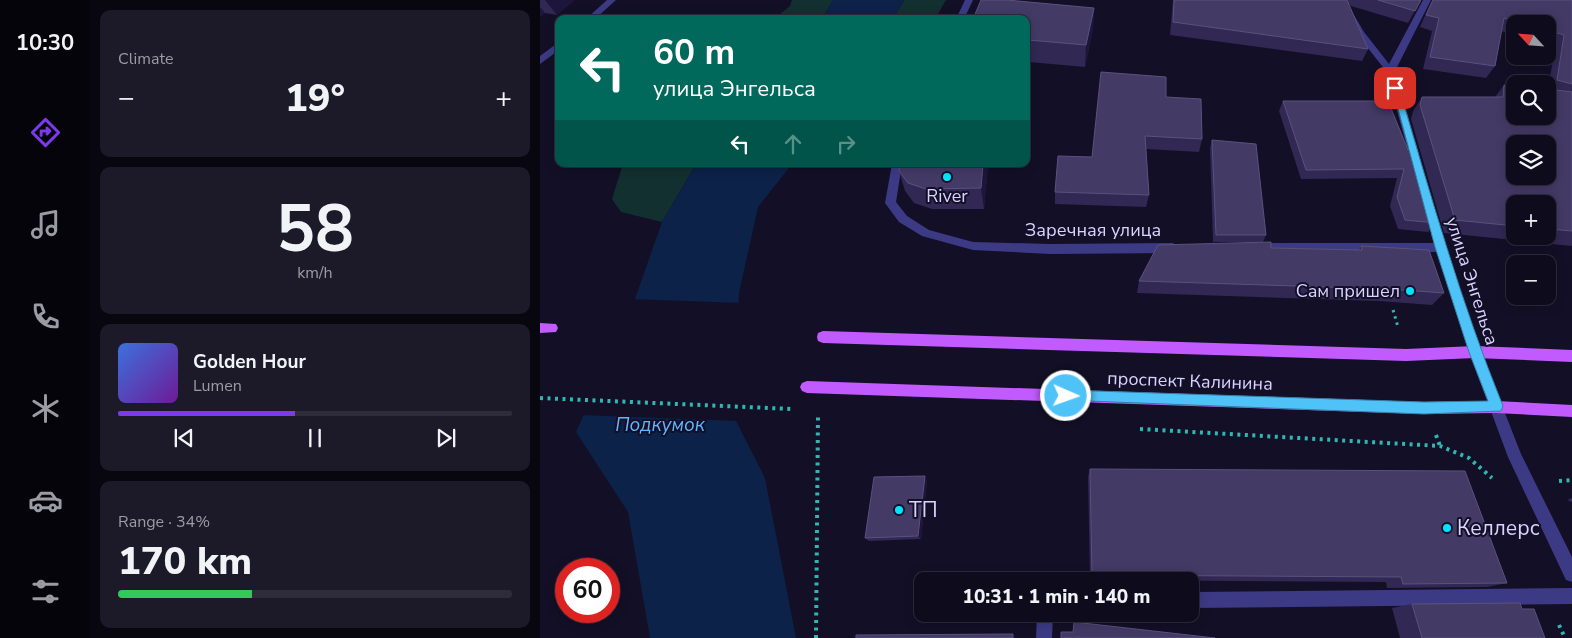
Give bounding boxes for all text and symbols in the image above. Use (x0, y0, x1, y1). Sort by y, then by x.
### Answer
north arrow (1506, 15, 1556, 65)
map controls (1506, 15, 1556, 305)
text: 10:30 (16, 28, 74, 58)
text: 60 m (653, 29, 735, 76)
icon: left (570, 35, 635, 100)
text: Climate (118, 48, 173, 70)
pin (1374, 67, 1416, 109)
text: 19° (285, 73, 345, 124)
text: улица Энгельса (653, 74, 816, 104)
icon: arrive (1381, 74, 1409, 102)
button: search (1506, 75, 1556, 125)
text: − (118, 79, 135, 117)
text: + (495, 79, 512, 117)
icon: directions (28, 115, 63, 150)
icon: left (726, 130, 754, 158)
icon: ahead (779, 130, 807, 158)
icon: right (832, 130, 860, 158)
button: layers (1506, 135, 1556, 185)
marker: River (941, 171, 953, 183)
place label: River (926, 184, 968, 208)
text: 58 (276, 185, 354, 274)
button: + (1506, 195, 1556, 245)
icon: music (28, 207, 63, 242)
street label: улица Энгельса (1440, 214, 1504, 348)
street label: Заречная улица (1025, 218, 1161, 242)
button: − (1506, 255, 1556, 305)
text: km/h (297, 262, 333, 284)
place label: Сам пришел (1296, 279, 1400, 303)
marker: Сам пришел (1404, 285, 1416, 297)
icon: phone (28, 299, 63, 334)
text: Golden Hour (193, 349, 306, 375)
street label: проспект Калинина (1107, 366, 1273, 396)
position arrow (1039, 369, 1091, 421)
text: Lumen (193, 375, 242, 397)
icon: climate (28, 391, 63, 426)
water label: Подкумок (615, 412, 706, 438)
icon: previous (170, 424, 198, 452)
icon: pause (301, 424, 329, 452)
icon: next (432, 424, 460, 452)
icon: car (28, 483, 63, 518)
place label: ТП (909, 496, 938, 524)
marker: ТП (893, 504, 905, 516)
text: Range · 34% (118, 511, 210, 533)
place label: Келлерс (1457, 514, 1540, 542)
marker: Келлерс (1441, 522, 1453, 534)
text: 170 km (118, 536, 252, 587)
speed limit sign: 60 (555, 558, 620, 623)
icon: filters (28, 574, 63, 609)
text: 10:31 · 1 min · 140 m (963, 584, 1150, 610)

